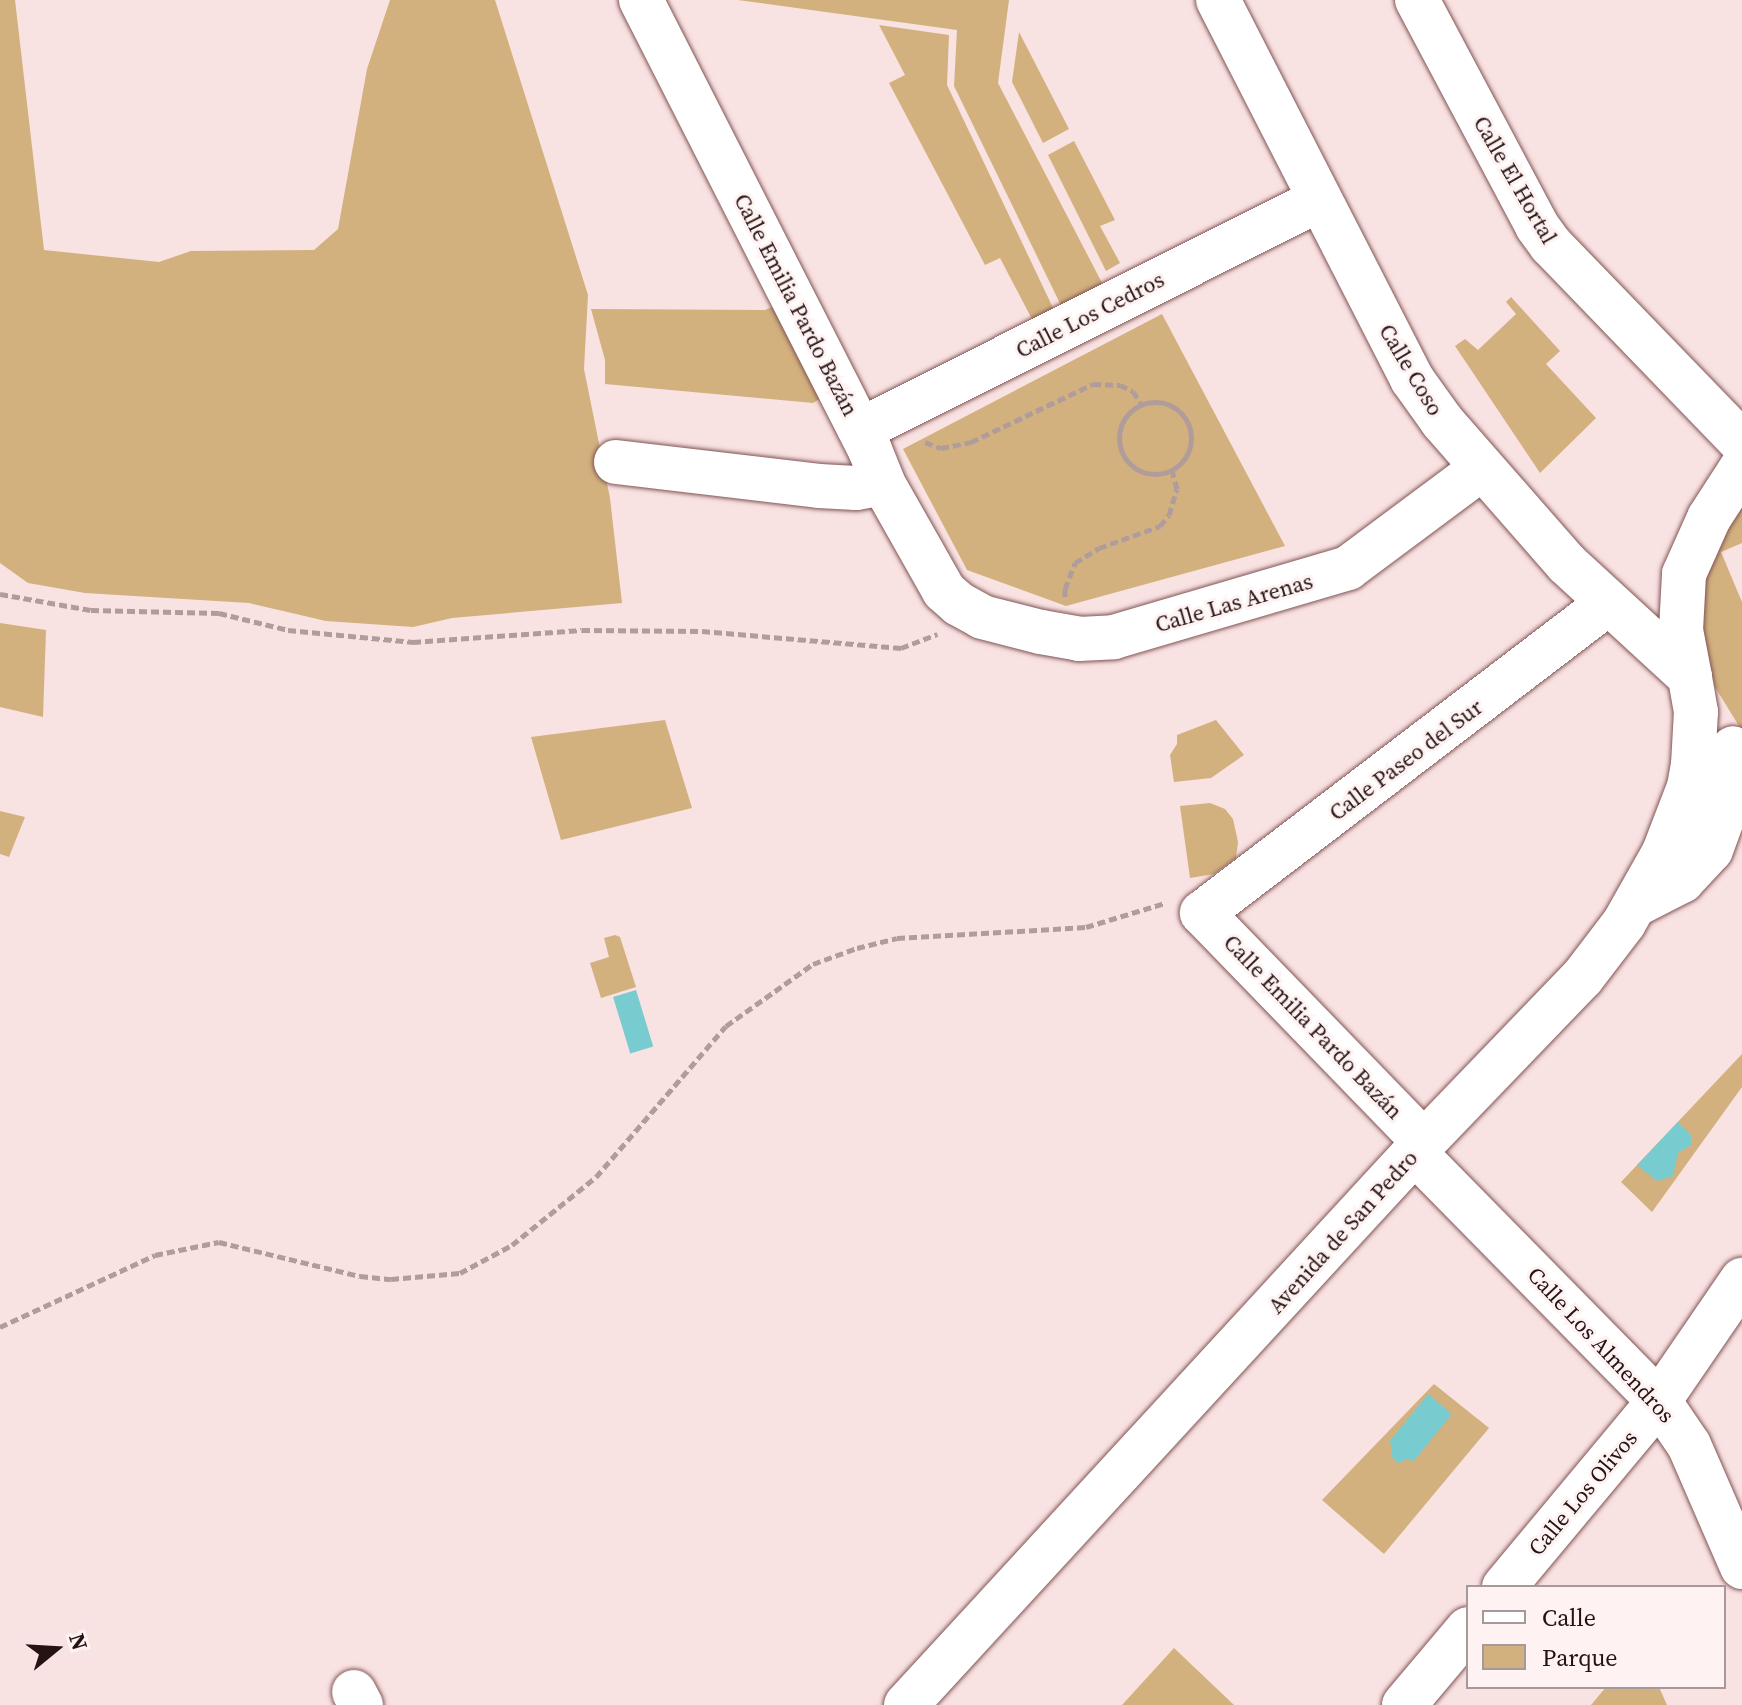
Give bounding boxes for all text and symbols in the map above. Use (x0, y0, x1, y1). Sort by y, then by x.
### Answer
street label: Calle El Hortal (1468, 111, 1562, 249)
street label: Calle Emilia Pardo Bazán (728, 189, 864, 421)
street label: Calle Los Cedros (1012, 266, 1168, 364)
street label: Calle Coso (1373, 319, 1449, 421)
street label: Calle Las Arenas (1152, 568, 1316, 638)
street label: Calle Paseo del Sur (1324, 694, 1488, 826)
street label: Calle Emilia Pardo Bazán (1218, 929, 1408, 1125)
street label: Avenida de San Pedro (1263, 1145, 1423, 1319)
street label: Calle Los Almendros (1522, 1262, 1680, 1428)
street label: Calle Los Olivos (1523, 1425, 1643, 1561)
legend (1466, 1585, 1726, 1689)
text: Calle (1542, 1601, 1596, 1634)
north arrow (16, 1609, 96, 1689)
text: N (62, 1629, 96, 1654)
text: Parque (1542, 1641, 1618, 1674)

